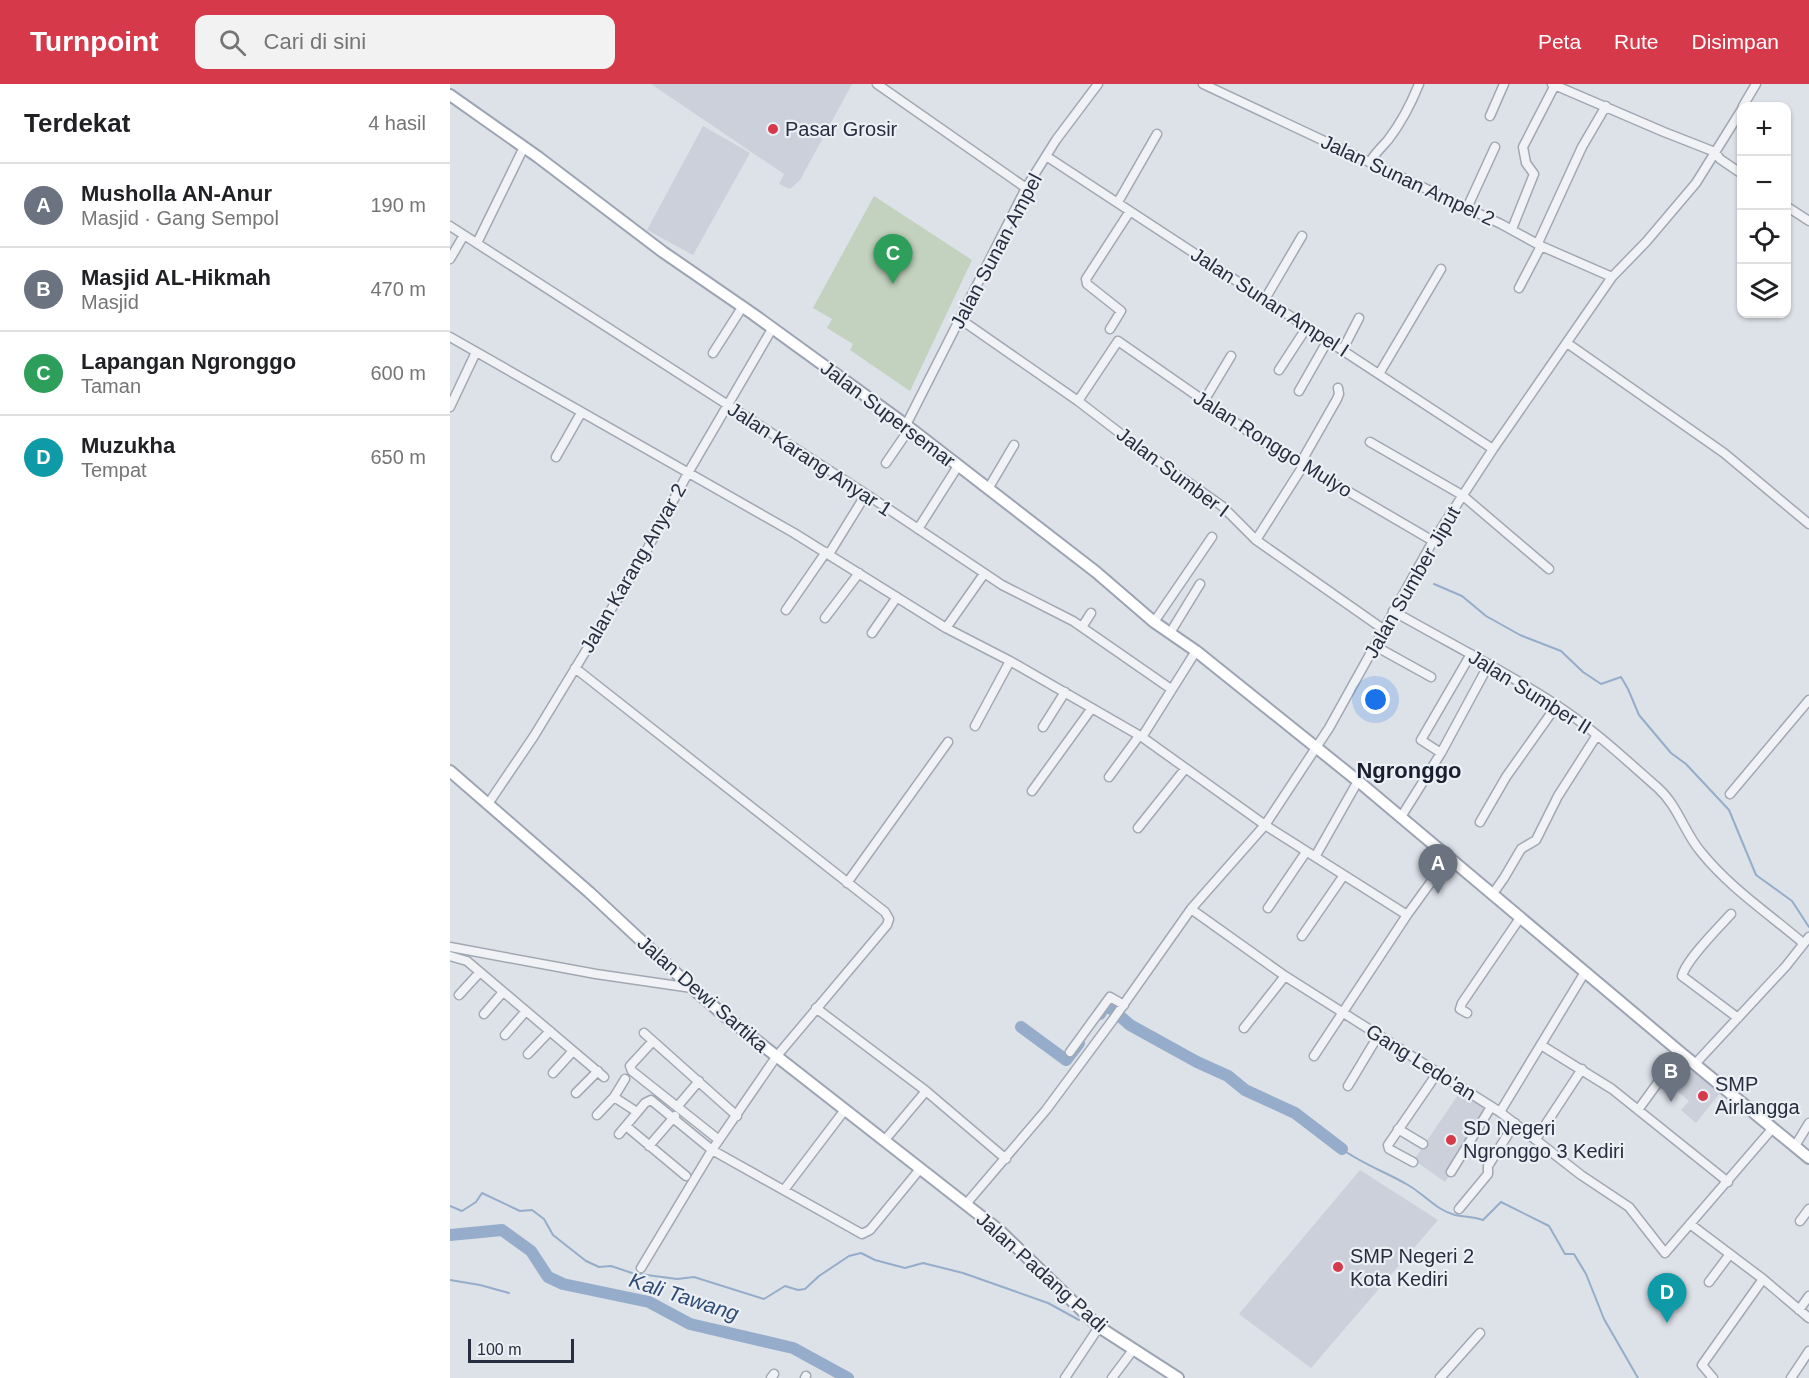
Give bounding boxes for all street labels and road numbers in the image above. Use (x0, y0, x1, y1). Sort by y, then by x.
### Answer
street label: Jalan Sunan Ampel 2 (1318, 130, 1498, 230)
street label: Jalan Sunan Ampel (946, 170, 1046, 332)
street label: Jalan Sunan Ampel I (1187, 243, 1353, 361)
street label: Jalan Supersemar (817, 356, 960, 472)
street label: Jalan Ronggo Mulyo (1190, 386, 1356, 502)
street label: Jalan Karang Anyar 1 (724, 398, 896, 520)
street label: Jalan Sumber I (1113, 423, 1233, 521)
street label: Jalan Karang Anyar 2 (576, 480, 690, 656)
street label: Jalan Sumber Jiput (1360, 502, 1465, 662)
street label: Jalan Sumber II (1465, 646, 1595, 738)
street label: Jalan Dewi Sartika (633, 931, 773, 1057)
street label: Gang Ledo'an (1362, 1020, 1480, 1104)
street label: Jalan Padang Padi (972, 1208, 1112, 1336)

